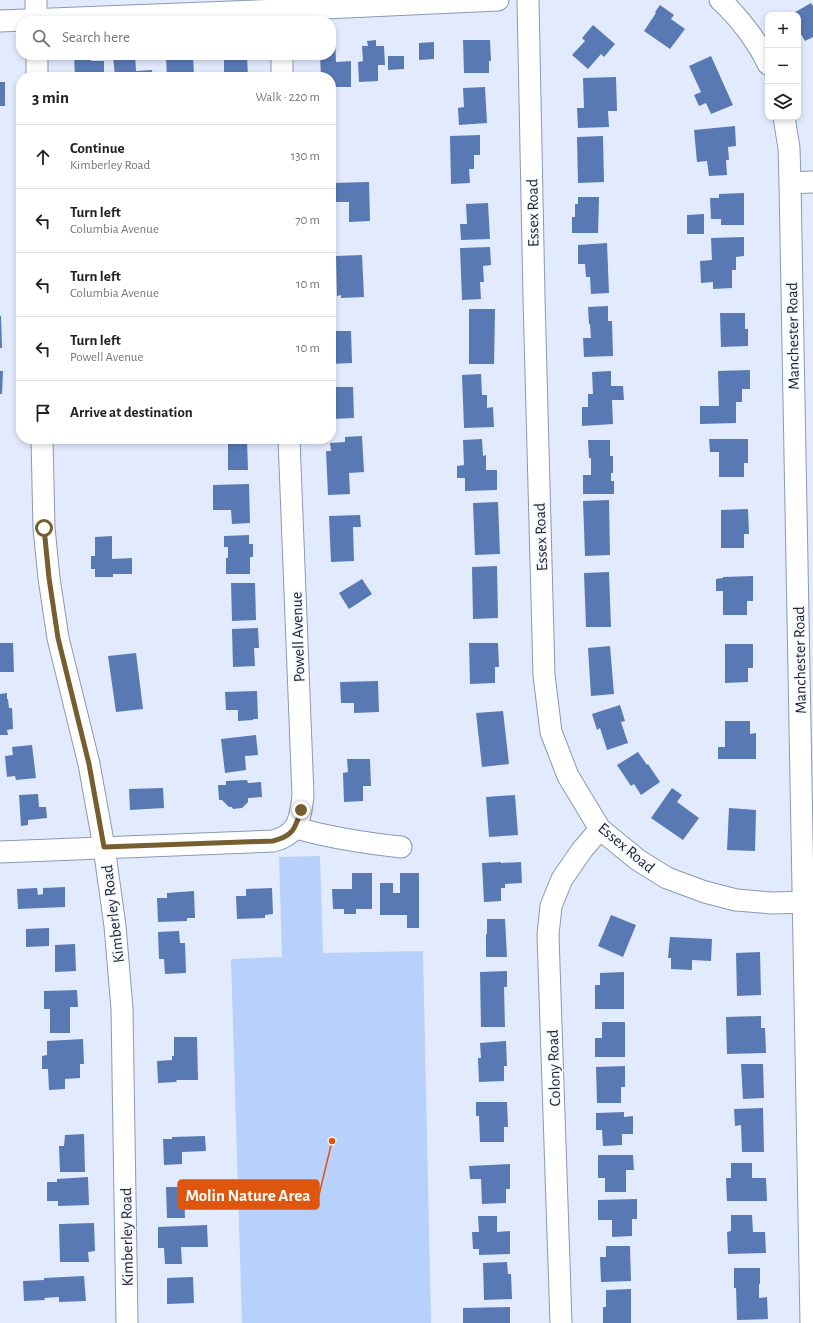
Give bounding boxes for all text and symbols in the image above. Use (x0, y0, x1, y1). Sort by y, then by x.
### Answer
map controls (765, 12, 801, 120)
button: + (765, 12, 801, 48)
search box (16, 16, 336, 60)
icon: search (30, 27, 52, 49)
text: Search here (62, 30, 130, 45)
button: − (765, 48, 801, 84)
button: layers (765, 84, 801, 120)
text: 3 min (32, 89, 69, 106)
text: Walk · 220 m (255, 91, 320, 104)
text: Continue (70, 141, 125, 156)
icon: ahead (32, 146, 54, 168)
text: 130 m (291, 150, 320, 163)
text: Kimberley Road (70, 159, 150, 172)
street label: Essex Road (524, 179, 542, 247)
text: Turn left (70, 205, 121, 220)
icon: left (32, 210, 54, 232)
text: 70 m (295, 214, 320, 227)
text: Columbia Avenue (70, 223, 159, 236)
text: Turn left (70, 269, 121, 284)
icon: left (32, 274, 54, 296)
text: 10 m (296, 278, 320, 291)
street label: Manchester Road (784, 282, 802, 390)
text: Columbia Avenue (70, 287, 159, 300)
text: Turn left (70, 333, 121, 348)
icon: left (32, 338, 54, 360)
text: 10 m (296, 342, 320, 355)
text: Powell Avenue (70, 351, 143, 364)
icon: arrive (32, 402, 54, 424)
text: Arrive at destination (70, 405, 193, 420)
street label: Essex Road (532, 503, 550, 571)
route start (35, 519, 53, 537)
street label: Powell Avenue (288, 592, 308, 682)
street label: Manchester Road (791, 606, 809, 714)
route end (292, 801, 310, 819)
street label: Essex Road (595, 820, 658, 876)
street label: Kimberley Road (99, 864, 128, 964)
street label: Colony Road (545, 1029, 564, 1107)
callout: Molin Nature Area (178, 1180, 319, 1209)
street label: Kimberley Road (118, 1187, 137, 1287)
text: Molin Nature Area (185, 1187, 311, 1204)

